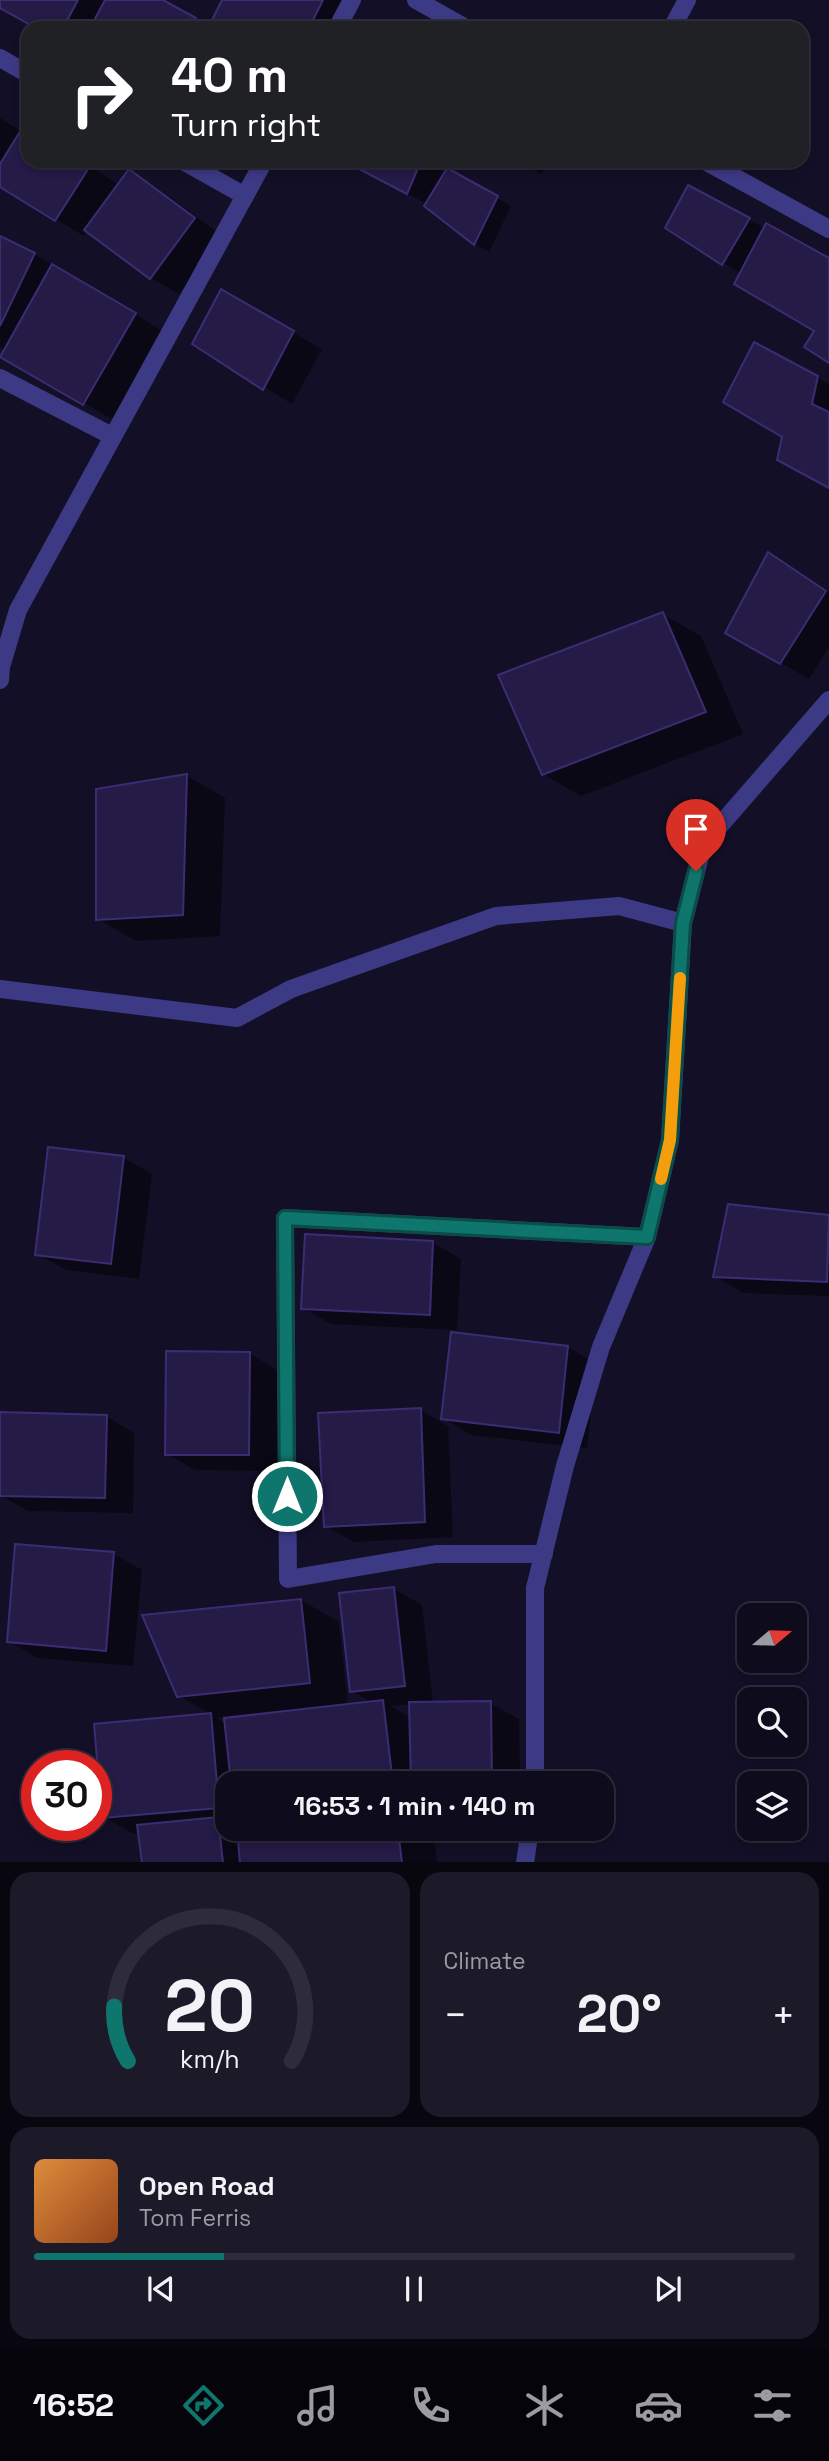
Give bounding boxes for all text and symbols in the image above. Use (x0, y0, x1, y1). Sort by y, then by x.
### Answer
text: 40 m (171, 44, 288, 106)
icon: right (56, 49, 147, 140)
text: Turn right (171, 105, 321, 145)
pin (666, 799, 726, 871)
icon: arrive (677, 810, 715, 848)
position arrow (250, 1459, 324, 1533)
north arrow (737, 1603, 807, 1673)
map controls (737, 1603, 807, 1841)
button: search (737, 1687, 807, 1757)
speed limit sign: 30 (21, 1750, 112, 1841)
button: layers (737, 1771, 807, 1841)
text: 16:53 · 1 min · 140 m (293, 1789, 536, 1823)
text: Climate (444, 1946, 526, 1976)
text: 20 (165, 1959, 255, 2052)
text: 20° (577, 1981, 662, 2047)
text: − (444, 1991, 467, 2039)
text: + (771, 1991, 795, 2039)
text: km/h (180, 2042, 240, 2074)
text: Open Road (139, 2169, 275, 2203)
text: Tom Ferris (139, 2203, 251, 2233)
icon: previous (142, 2270, 180, 2308)
icon: pause (395, 2270, 433, 2308)
icon: next (649, 2270, 687, 2308)
icon: directions (179, 2381, 228, 2430)
icon: music (293, 2381, 342, 2430)
icon: phone (406, 2381, 455, 2430)
icon: climate (520, 2381, 569, 2430)
icon: car (634, 2381, 683, 2430)
icon: filters (748, 2381, 797, 2430)
text: 16:52 (32, 2385, 114, 2425)

